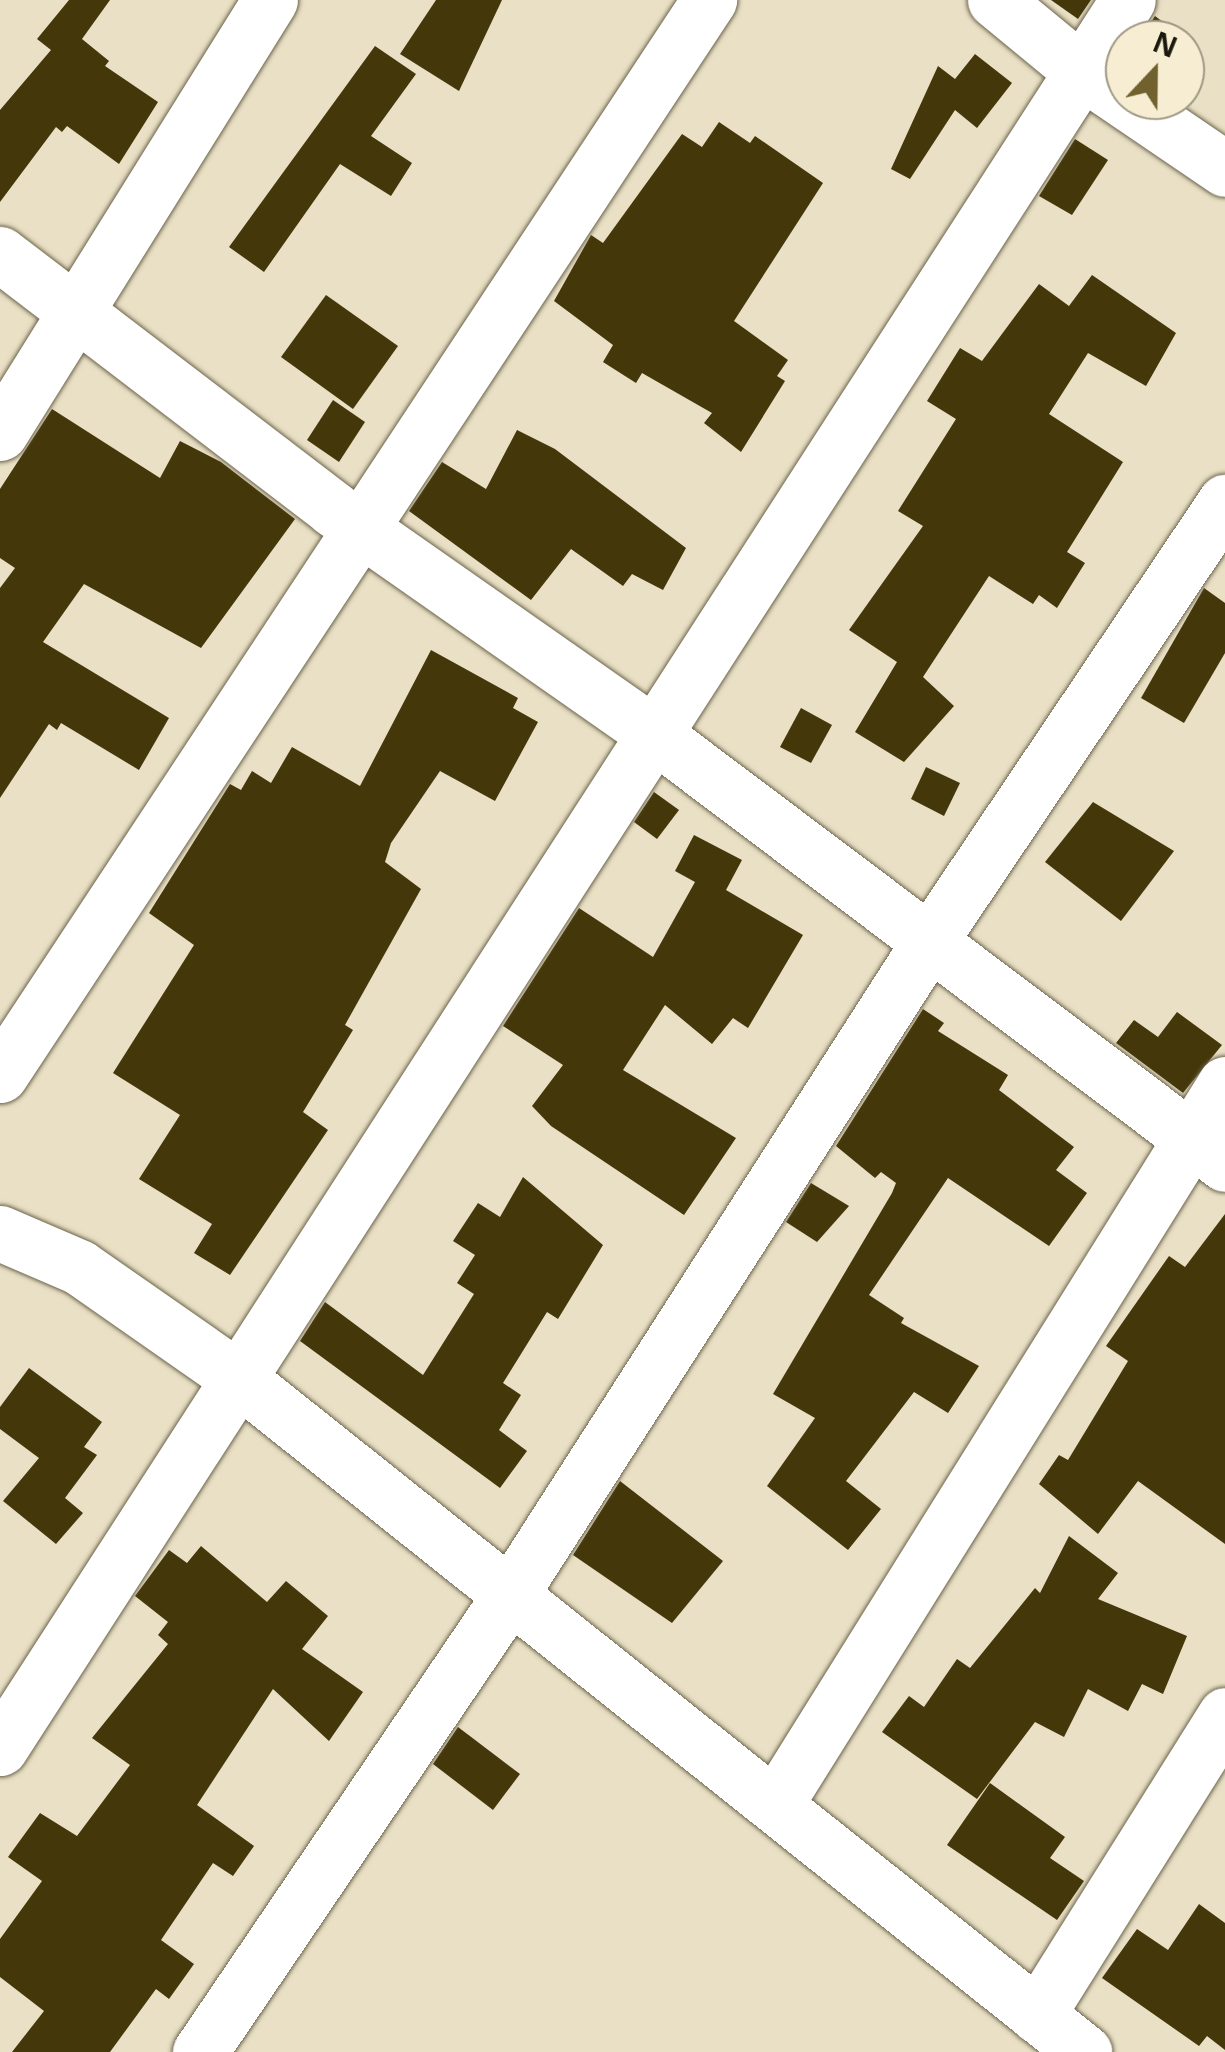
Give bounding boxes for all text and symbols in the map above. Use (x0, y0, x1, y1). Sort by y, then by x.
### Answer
north arrow (1105, 20, 1205, 120)
text: N (1148, 22, 1183, 66)

